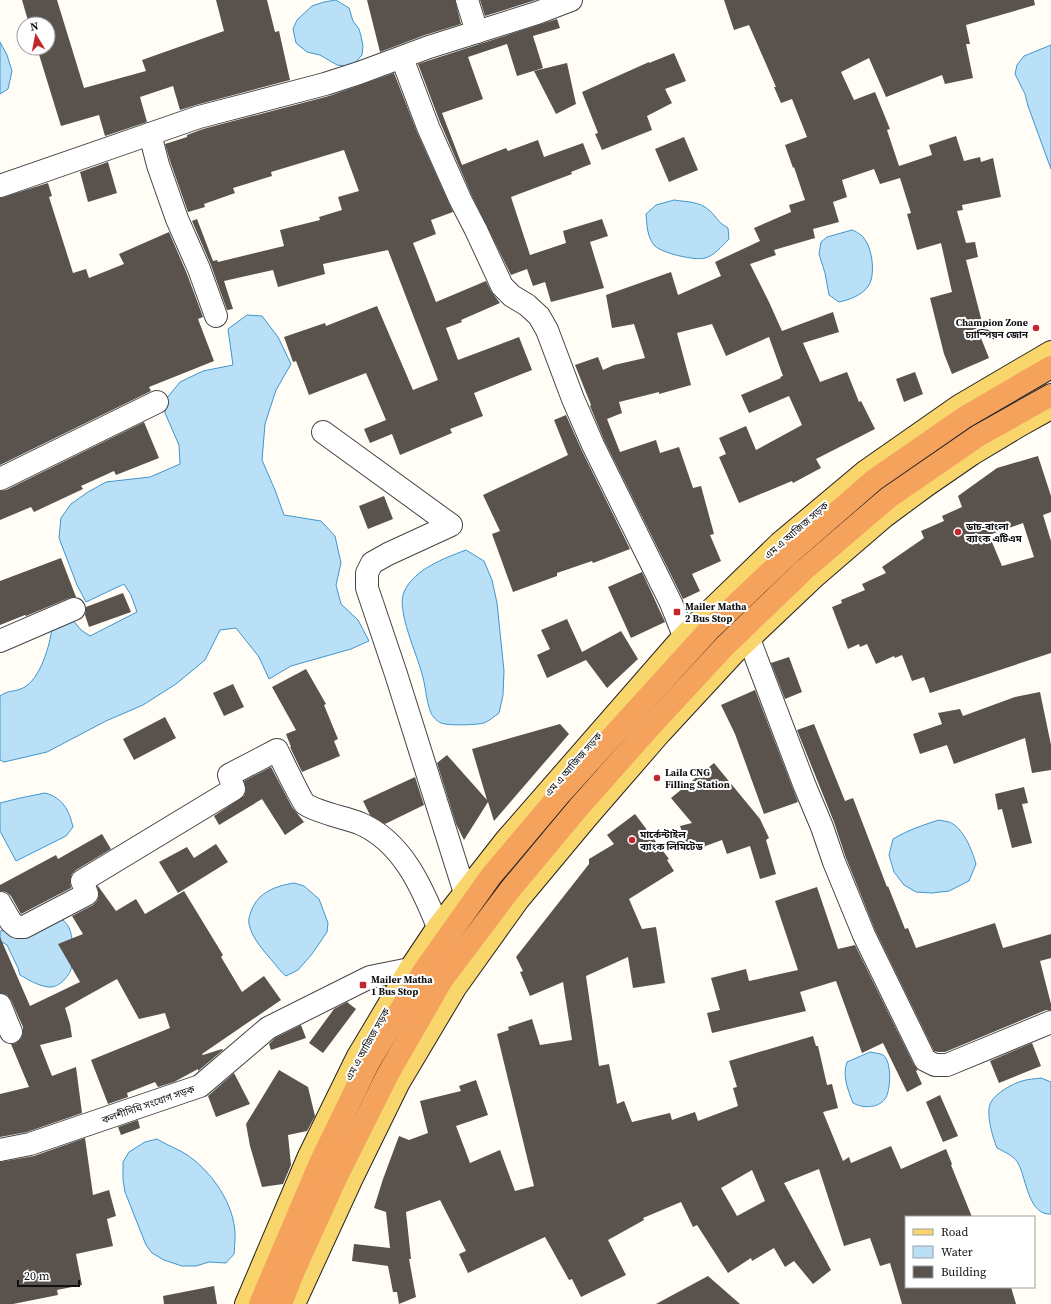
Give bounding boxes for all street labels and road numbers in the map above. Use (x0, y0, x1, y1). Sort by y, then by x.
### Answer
street label: এম এ আজিজ সড়ক (762, 498, 832, 562)
street label: এম এ আজিজ সড়ক (542, 729, 605, 799)
street label: এম এ আজিজ সড়ক (342, 1005, 393, 1083)
street label: কলশীদিঘি সংযোগ সড়ক (99, 1082, 197, 1127)

